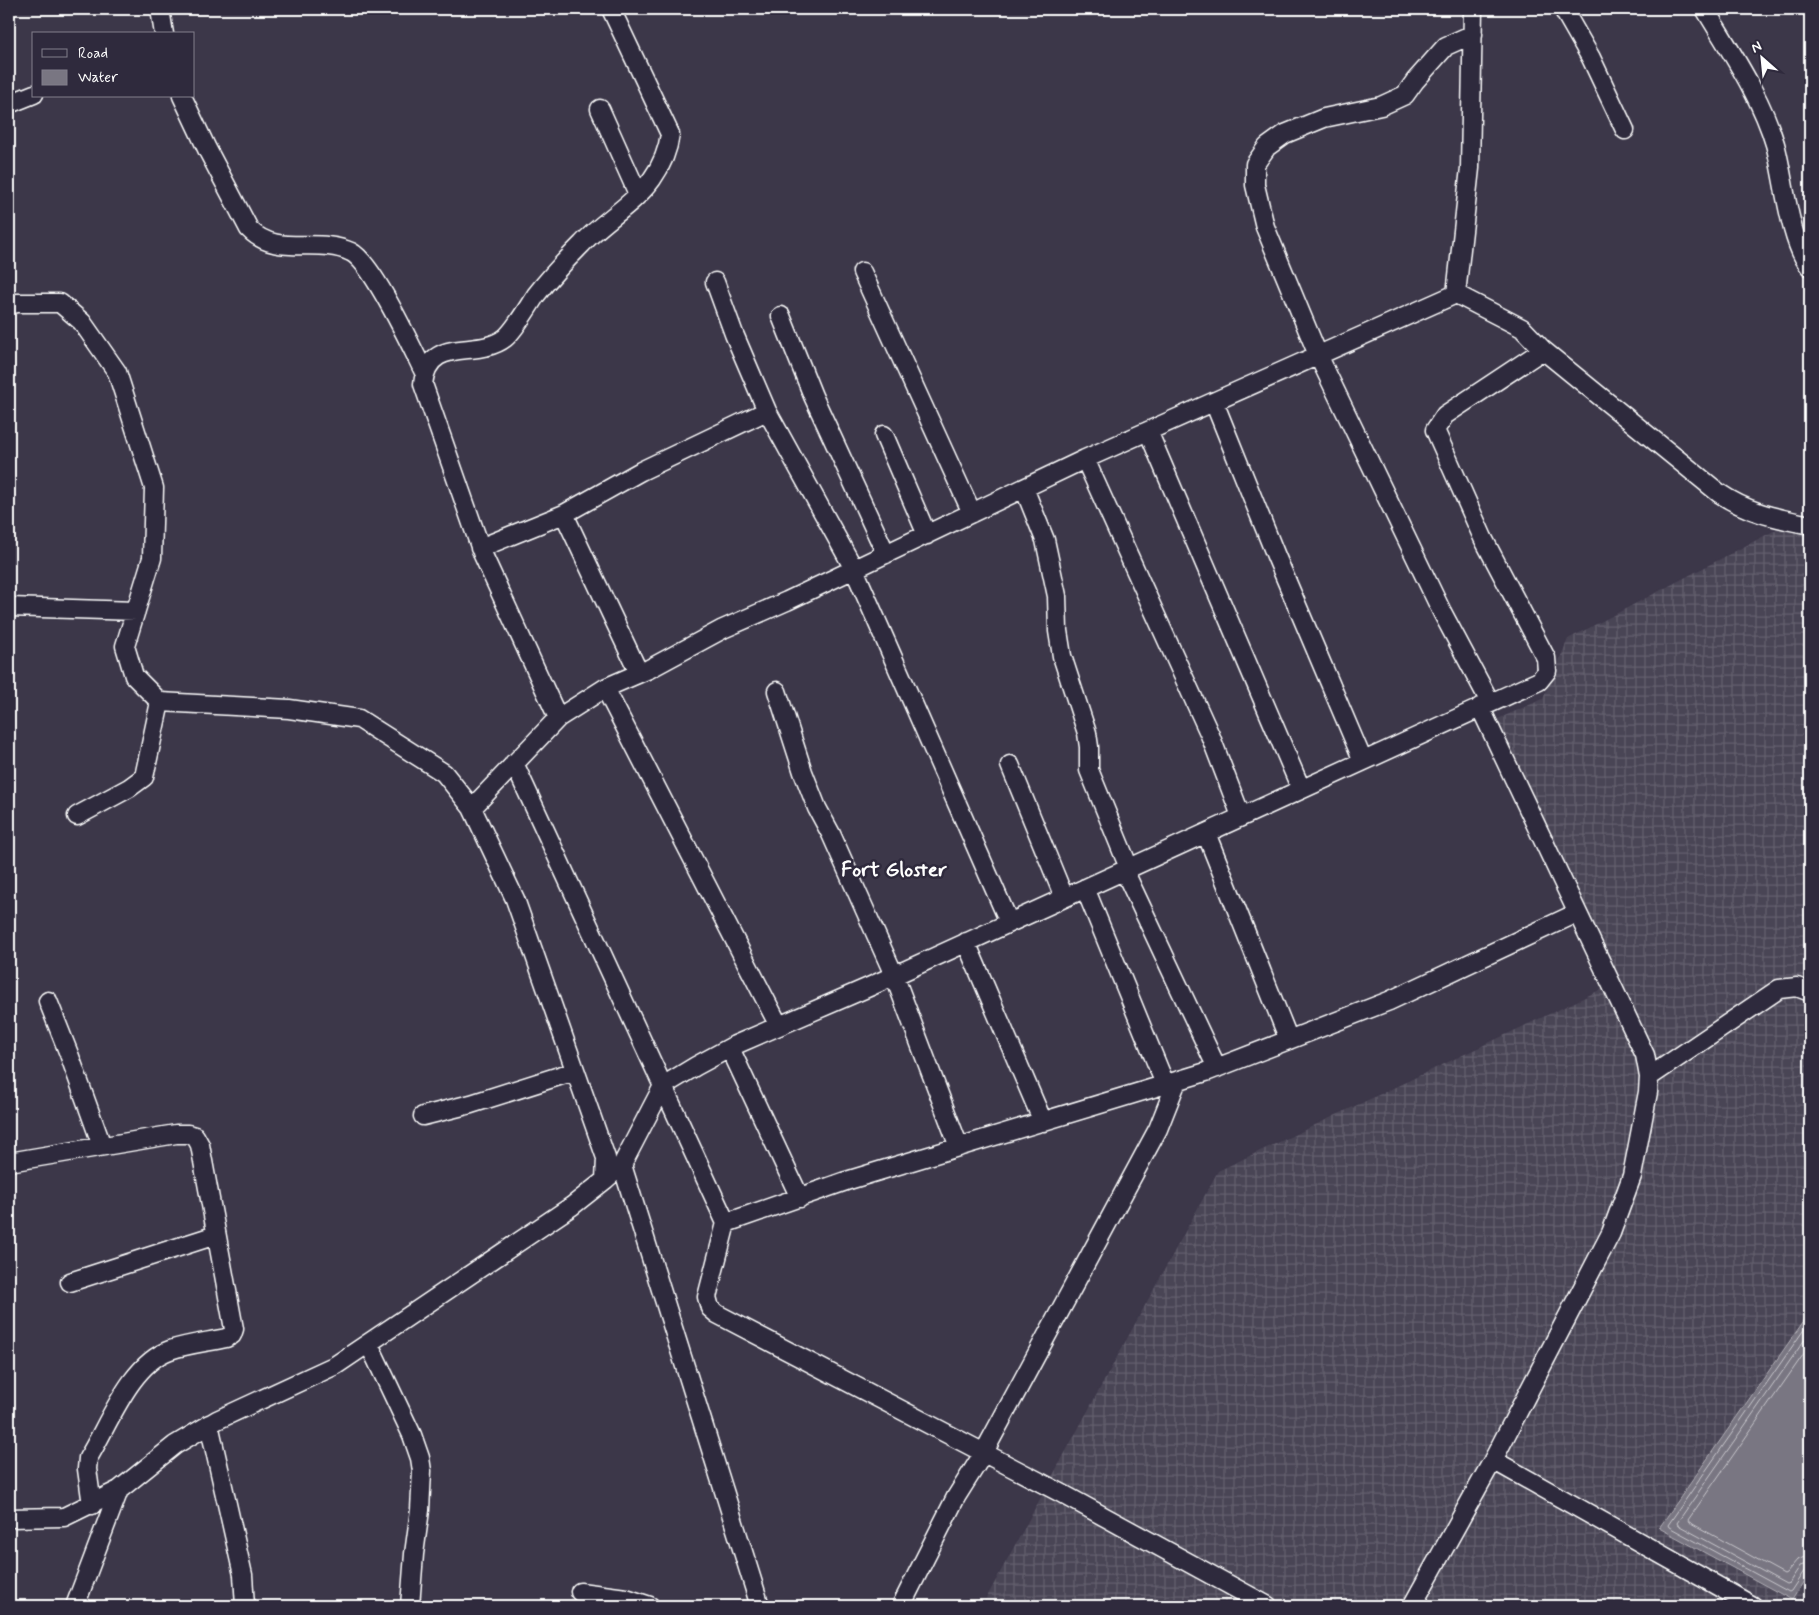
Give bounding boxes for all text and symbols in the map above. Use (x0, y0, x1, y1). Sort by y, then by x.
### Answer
legend (32, 32, 195, 98)
north arrow (1736, 32, 1786, 82)
text: N (1748, 37, 1765, 57)
text: Road (78, 44, 108, 64)
text: Water (78, 68, 118, 88)
district label: Fort Gloster (841, 856, 947, 884)

